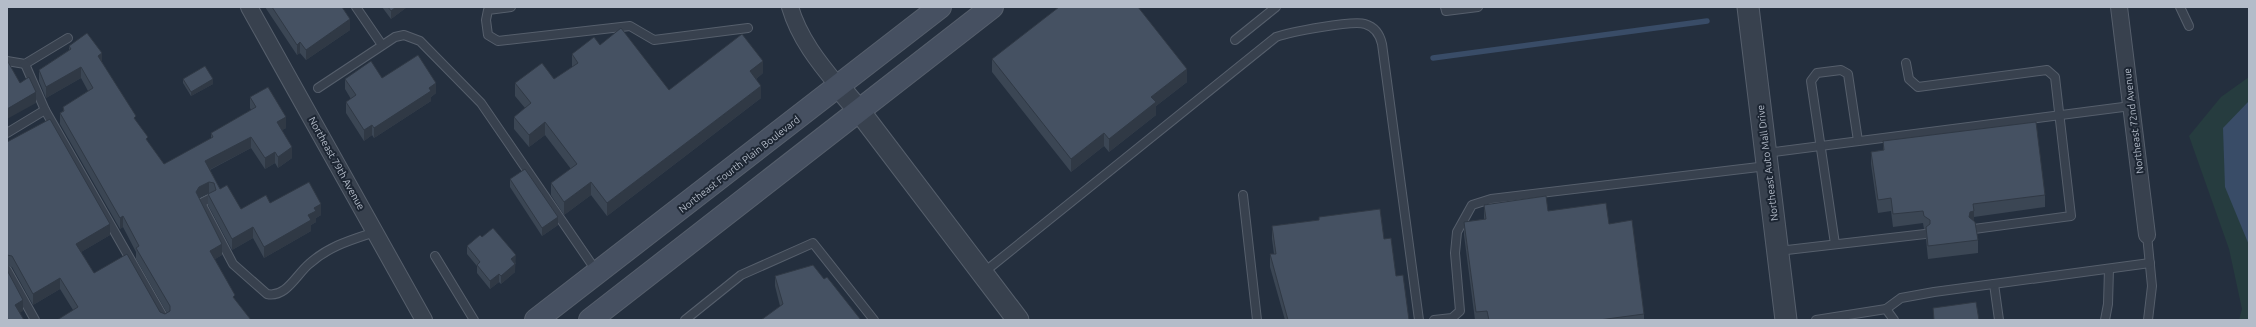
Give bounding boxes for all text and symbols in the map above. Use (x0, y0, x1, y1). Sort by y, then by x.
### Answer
street label: Northeast 72nd Avenue (2122, 67, 2145, 174)
street label: Northeast Auto Mall Drive (1755, 104, 1780, 222)
street label: Northeast Fourth Plain Boulevard (677, 114, 802, 215)
street label: Northeast 79th Avenue (306, 115, 367, 212)

